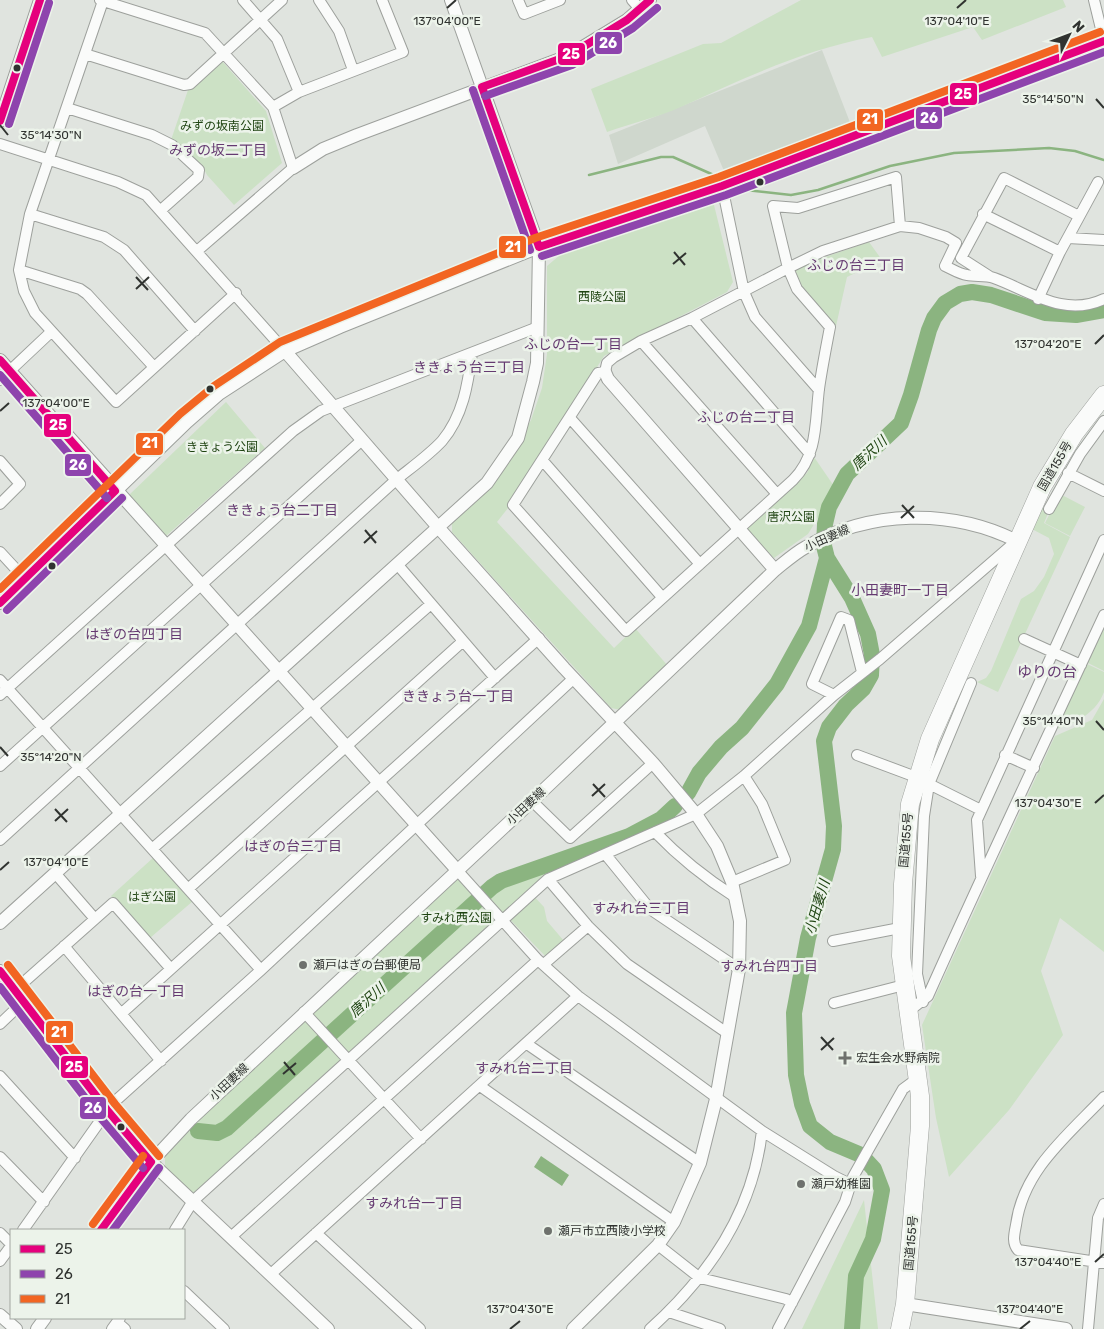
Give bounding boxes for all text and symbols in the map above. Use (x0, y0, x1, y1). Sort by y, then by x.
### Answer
north arrow (1044, 10, 1094, 60)
text: 137°04'00"E (413, 14, 481, 28)
text: 137°04'10"E (924, 14, 990, 28)
text: N (1069, 17, 1088, 36)
line badge: 26 (594, 31, 623, 55)
text: 26 (599, 35, 617, 52)
line badge: 25 (557, 42, 586, 66)
text: 25 (562, 46, 580, 63)
unlabelled marker (12, 63, 22, 73)
line badge: 25 (949, 82, 978, 106)
text: 25 (954, 86, 972, 103)
text: 35°14'50"N (1022, 92, 1084, 106)
line badge: 26 (915, 106, 943, 130)
line badge: 21 (856, 108, 884, 132)
text: 26 (920, 110, 938, 127)
text: 21 (862, 111, 878, 128)
park label: みずの坂南公園 (180, 119, 264, 133)
text: 35°14'30"N (20, 128, 82, 142)
district label: みずの坂二丁目 (169, 142, 267, 159)
unlabelled marker (755, 177, 765, 187)
line badge: 21 (498, 235, 527, 259)
text: 21 (505, 239, 521, 256)
district label: ふじの台三丁目 (807, 257, 905, 274)
park label: 西陵公園 (578, 290, 626, 304)
district label: ふじの台一丁目 (524, 336, 622, 353)
text: 137°04'20"E (1015, 337, 1082, 351)
district label: ききょう台三丁目 (413, 359, 525, 376)
unlabelled marker (205, 384, 215, 394)
text: 137°04'00"E (22, 396, 90, 410)
district label: ふじの台二丁目 (697, 409, 795, 426)
line badge: 25 (43, 413, 72, 438)
text: 25 (49, 417, 67, 434)
water label: 唐沢川 (848, 431, 892, 474)
line badge: 21 (135, 432, 164, 456)
text: 21 (142, 435, 158, 452)
street label: 国道155号 (1035, 439, 1075, 493)
park label: ききょう公園 (186, 440, 258, 454)
line badge: 26 (64, 453, 92, 477)
text: 26 (69, 457, 87, 474)
district label: ききょう台二丁目 (226, 502, 338, 519)
park label: 唐沢公園 (767, 510, 815, 524)
street label: 小田妻線 (802, 522, 852, 554)
unlabelled marker (47, 561, 57, 571)
district label: 小田妻町一丁目 (851, 582, 949, 599)
district label: はぎの台四丁目 (85, 626, 183, 643)
district label: ゆりの台 (1017, 663, 1077, 681)
district label: ききょう台一丁目 (402, 688, 514, 705)
text: 35°14'40"N (1022, 714, 1084, 728)
text: 35°14'20"N (20, 750, 82, 764)
street label: 小田妻線 (504, 785, 548, 827)
text: 137°04'30"E (1014, 796, 1082, 810)
street label: 国道155号 (897, 812, 915, 868)
district label: はぎの台三丁目 (244, 838, 342, 855)
text: 137°04'10"E (23, 855, 89, 869)
water label: 小田妻川 (802, 876, 834, 936)
park label: はぎ公園 (128, 890, 176, 904)
district label: すみれ台三丁目 (592, 900, 690, 917)
park label: すみれ西公園 (420, 911, 492, 925)
place label: 瀬戸はぎの台郵便局 (313, 958, 421, 972)
district label: すみれ台四丁目 (720, 958, 818, 975)
marker: 瀬戸はぎの台郵便局 (297, 959, 309, 971)
water label: 唐沢川 (346, 979, 390, 1021)
district label: はぎの台一丁目 (87, 983, 185, 1000)
line badge: 21 (45, 1020, 74, 1044)
text: 21 (51, 1024, 67, 1041)
marker: 宏生会水野病院 (838, 1051, 852, 1065)
place label: 宏生会水野病院 (856, 1051, 940, 1065)
line badge: 25 (60, 1055, 89, 1079)
text: 25 (65, 1059, 83, 1076)
district label: すみれ台二丁目 (475, 1060, 573, 1077)
street label: 小田妻線 (207, 1061, 251, 1103)
line badge: 26 (79, 1096, 107, 1120)
text: 26 (84, 1100, 102, 1117)
unlabelled marker (116, 1122, 126, 1132)
place label: 瀬戸幼稚園 (811, 1177, 871, 1191)
marker: 瀬戸幼稚園 (795, 1178, 807, 1190)
district label: すみれ台一丁目 (365, 1195, 463, 1212)
street label: 国道155号 (902, 1215, 920, 1271)
place label: 瀬戸市立西陵小学校 (558, 1224, 666, 1238)
marker: 瀬戸市立西陵小学校 (542, 1225, 554, 1237)
legend (10, 1229, 185, 1319)
text: 25 (55, 1240, 73, 1258)
text: 137°04'40"E (1015, 1255, 1081, 1269)
text: 26 (55, 1265, 73, 1283)
text: 21 (55, 1290, 70, 1308)
text: 137°04'30"E (486, 1302, 554, 1316)
text: 137°04'40"E (997, 1302, 1063, 1316)

